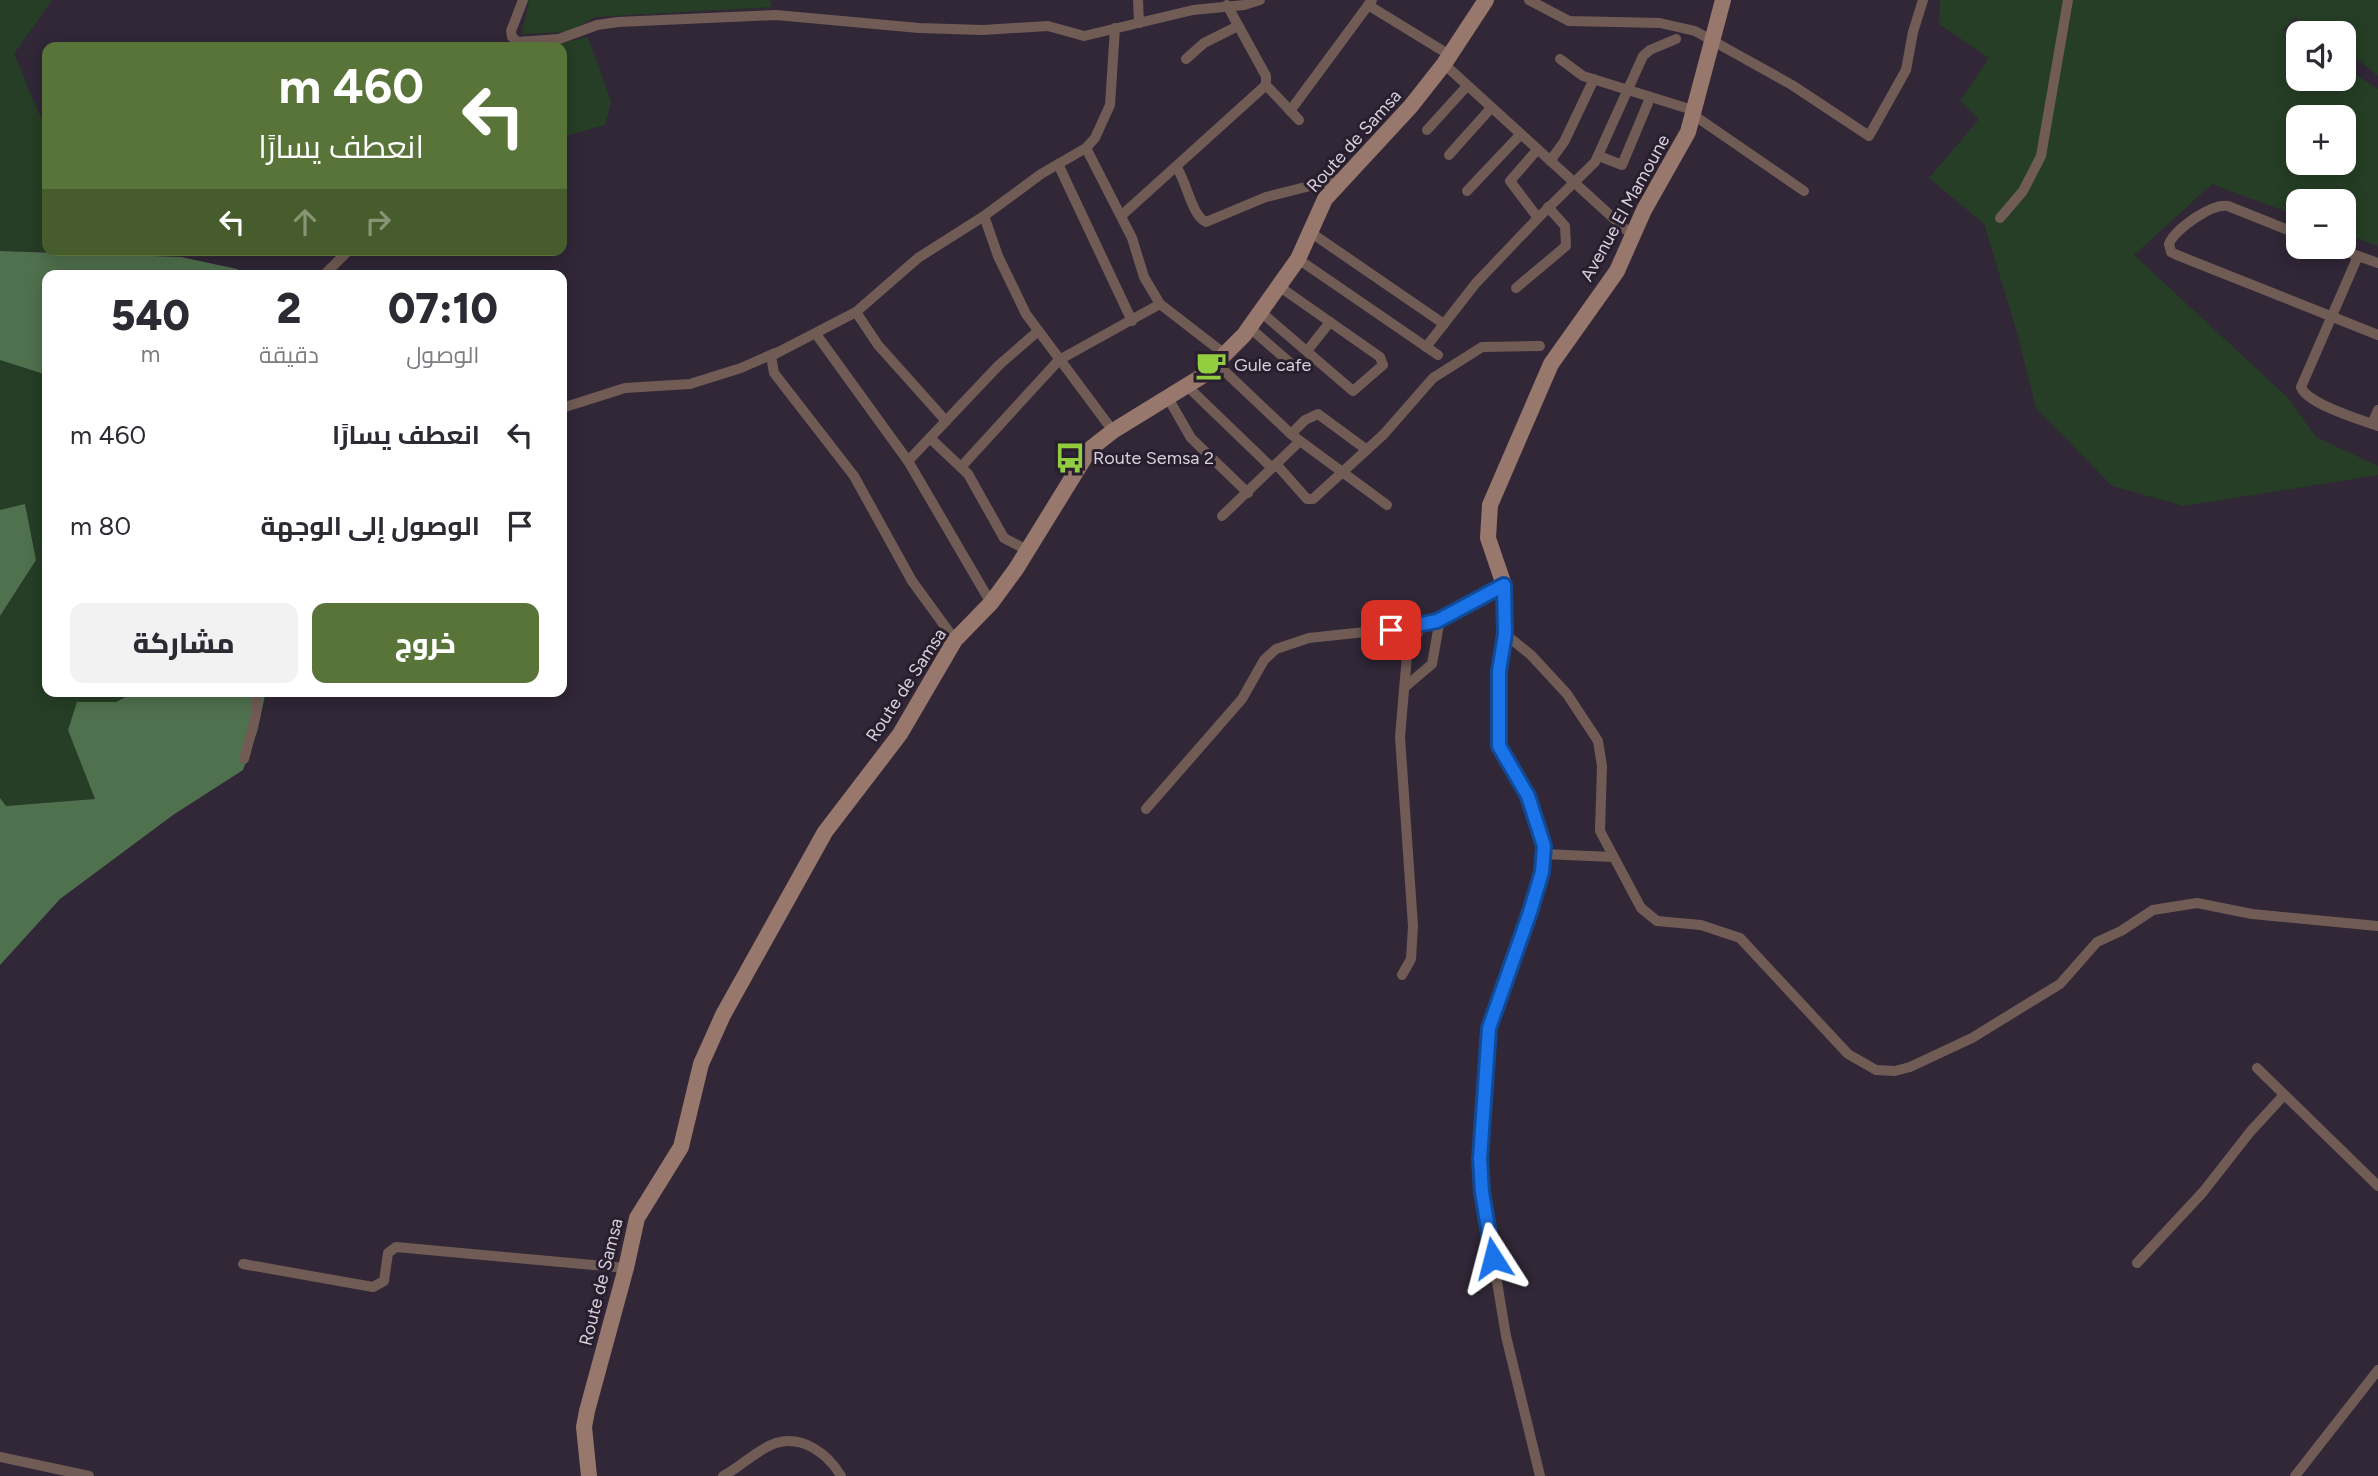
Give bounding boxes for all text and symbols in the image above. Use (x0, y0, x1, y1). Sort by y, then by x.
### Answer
map controls (2286, 21, 2356, 259)
button: sound (2286, 21, 2356, 91)
text: 460 m (278, 56, 424, 115)
icon: left (448, 70, 539, 161)
street label: Route de Samsa (1302, 85, 1406, 197)
button: + (2286, 105, 2356, 175)
text: انعطف يسارًا (258, 128, 424, 166)
street label: Avenue El Mamoune (1576, 131, 1675, 285)
button: − (2286, 189, 2356, 259)
icon: left (213, 203, 251, 241)
icon: ahead (286, 203, 324, 241)
icon: right (359, 203, 397, 241)
text: 2 (277, 283, 301, 334)
text: 07:10 (388, 283, 498, 334)
text: 540 (111, 290, 190, 341)
text: m (141, 340, 160, 368)
text: دقيقة (259, 341, 319, 369)
text: الوصول (406, 341, 480, 369)
cafe icon: Gule cafe (1194, 348, 1228, 382)
place label: Gule cafe (1234, 354, 1311, 376)
icon: left (501, 416, 539, 454)
text: 460 m (70, 419, 146, 451)
text: انعطف يسارًا (332, 419, 480, 451)
bus stop icon: Route Semsa 2 (1053, 441, 1087, 475)
place label: Route Semsa 2 (1093, 447, 1214, 469)
icon: arrive (501, 507, 539, 545)
text: 80 m (70, 510, 131, 542)
text: الوصول إلى الوجهة (260, 510, 480, 542)
pin (1361, 600, 1421, 660)
button: مشاركة (70, 603, 298, 683)
button: خروج (312, 603, 539, 683)
icon: arrive (1372, 611, 1410, 649)
street label: Route de Samsa (861, 624, 951, 746)
street label: Route de Samsa (575, 1216, 627, 1348)
position arrow (1456, 1221, 1530, 1295)

